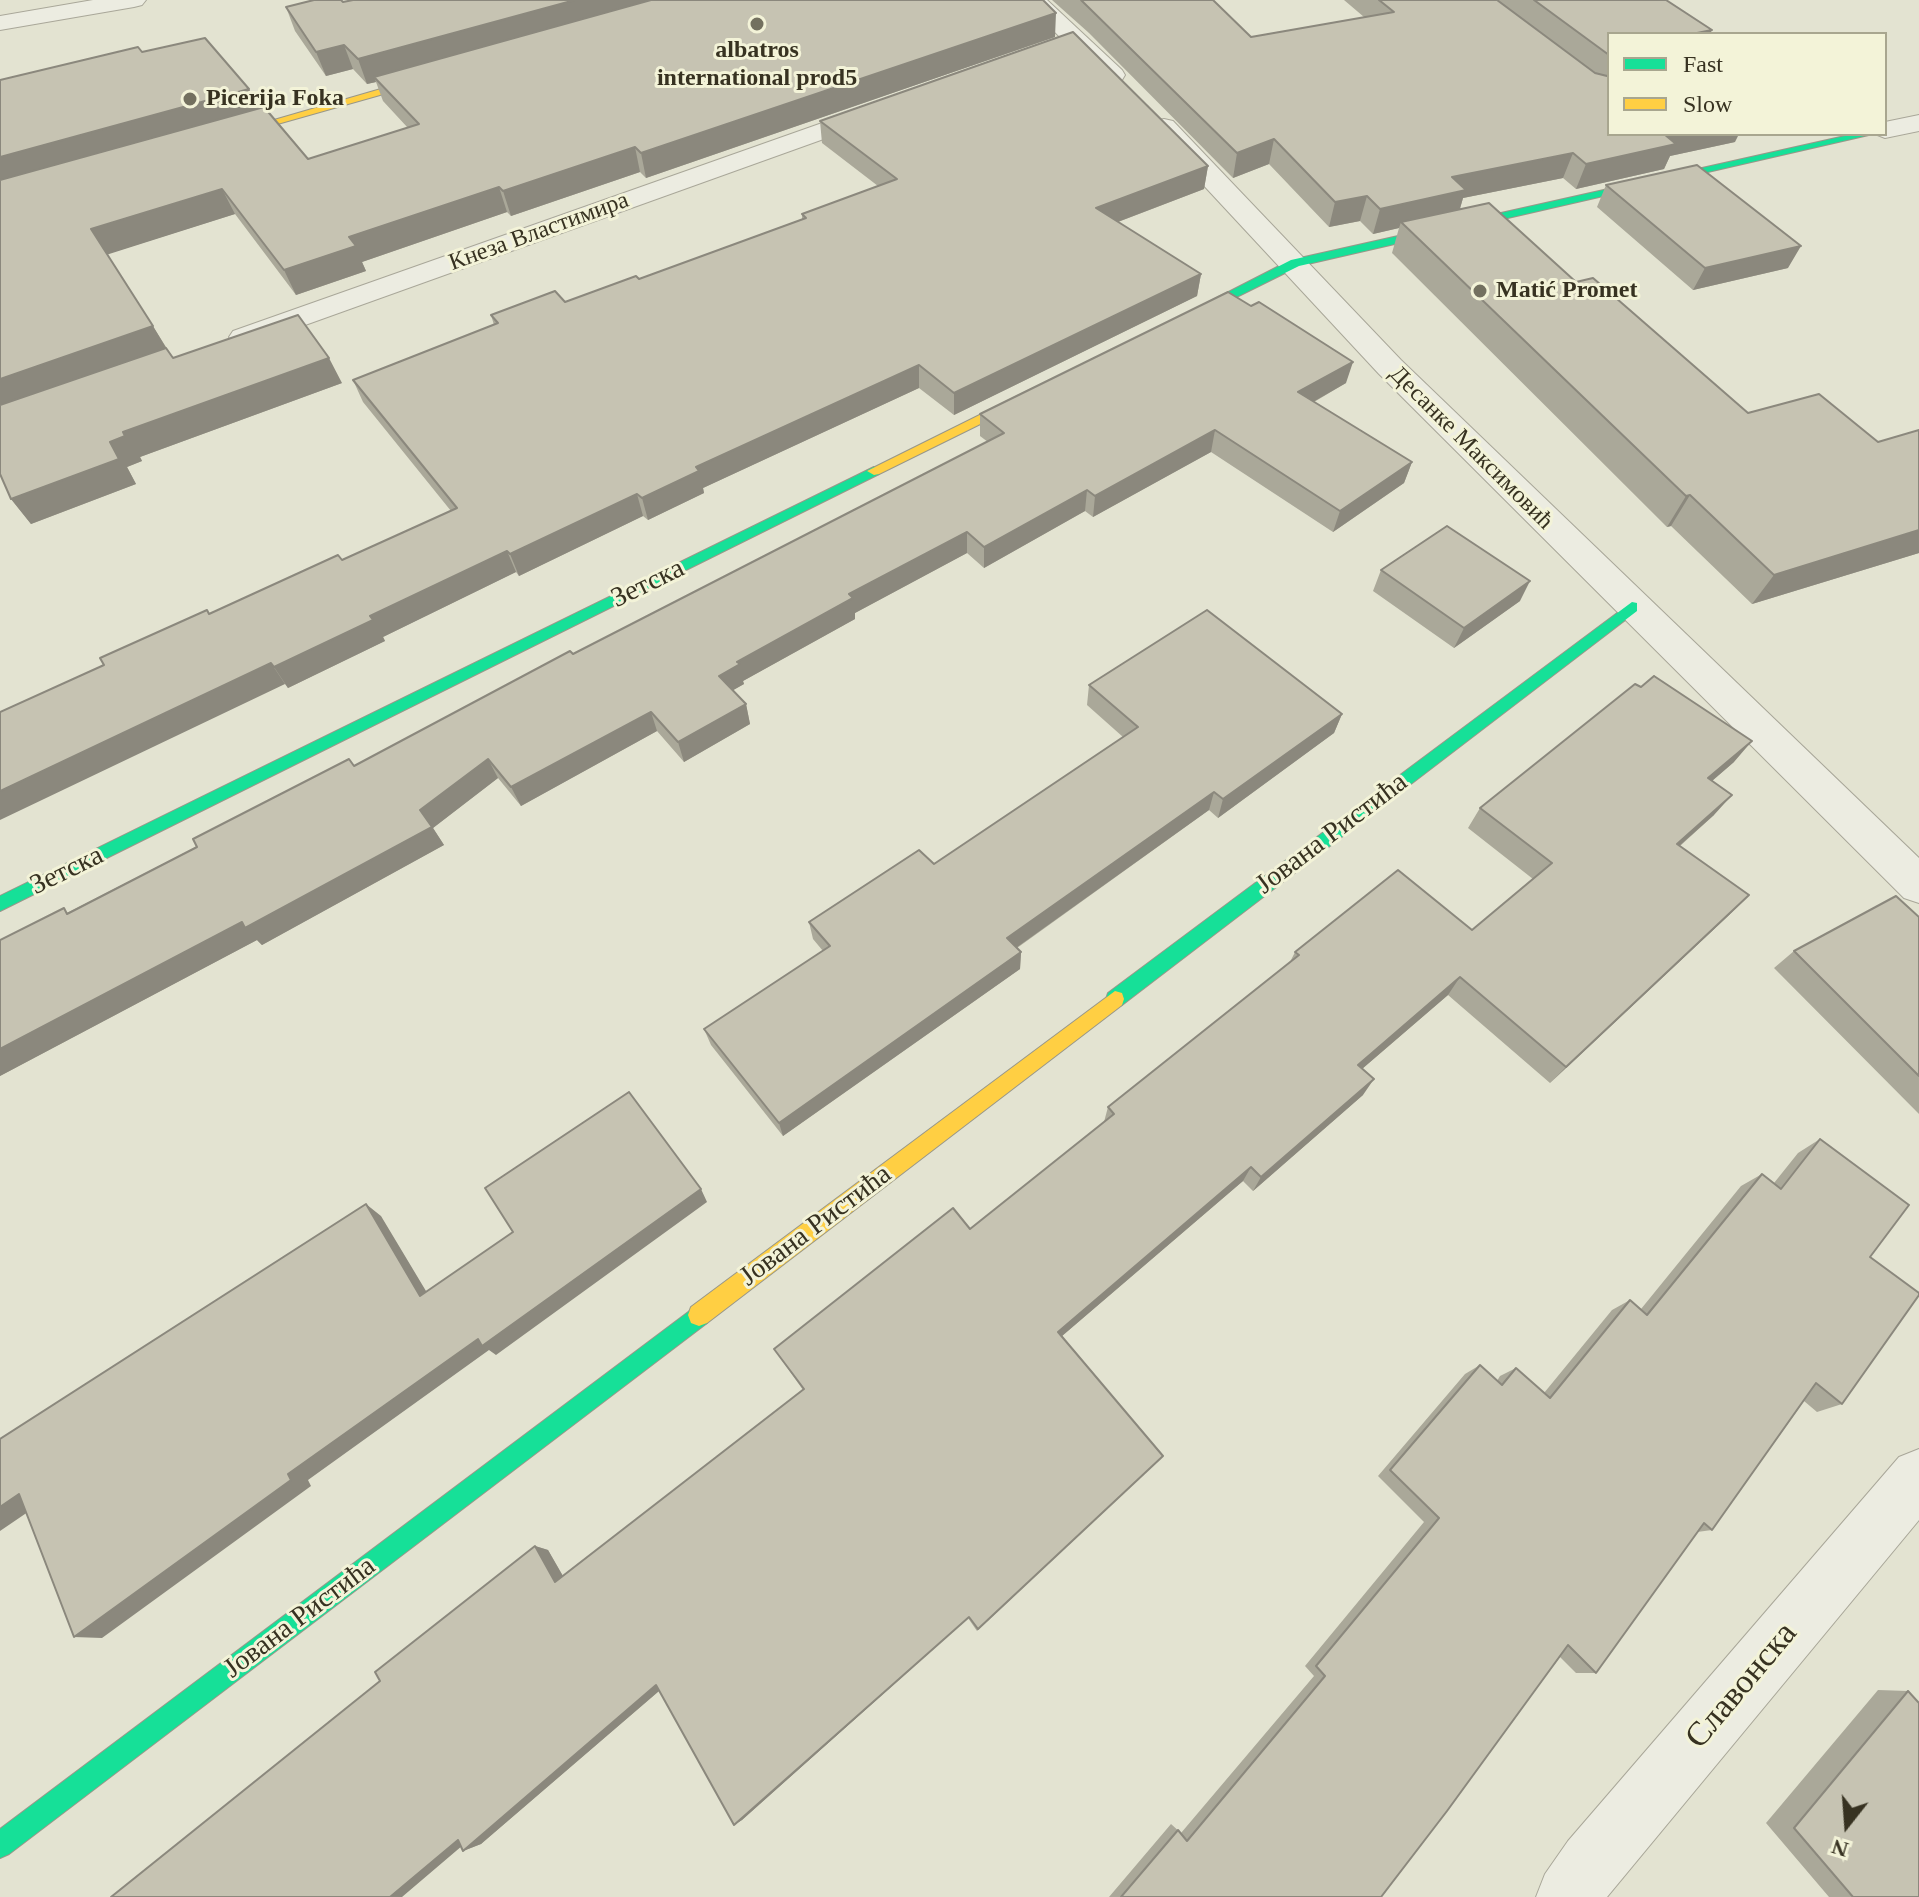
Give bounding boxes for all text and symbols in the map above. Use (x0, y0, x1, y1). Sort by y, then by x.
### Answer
marker: albatros international prod5 (748, 15, 766, 33)
legend (1607, 32, 1887, 136)
place label: albatros international prod5 (657, 37, 857, 93)
text: Fast (1683, 51, 1723, 77)
place label: Picerija Foka (206, 85, 344, 113)
marker: Picerija Foka (181, 90, 199, 108)
text: Slow (1683, 91, 1732, 117)
street label: Кнеза Властимира (445, 186, 633, 278)
place label: Matić Promet (1496, 277, 1637, 305)
marker: Matić Promet (1471, 282, 1489, 300)
street label: Десанке Максимовић (1383, 360, 1559, 536)
street label: Зетска (606, 552, 690, 616)
street label: Јована Ристића (1250, 766, 1414, 902)
street label: Зетска (25, 839, 109, 903)
street label: Јована Ристића (734, 1158, 898, 1294)
street label: Јована Ристића (218, 1550, 382, 1686)
street label: Славонска (1678, 1615, 1806, 1757)
north arrow (1807, 1785, 1887, 1865)
text: N (1829, 1834, 1851, 1863)

